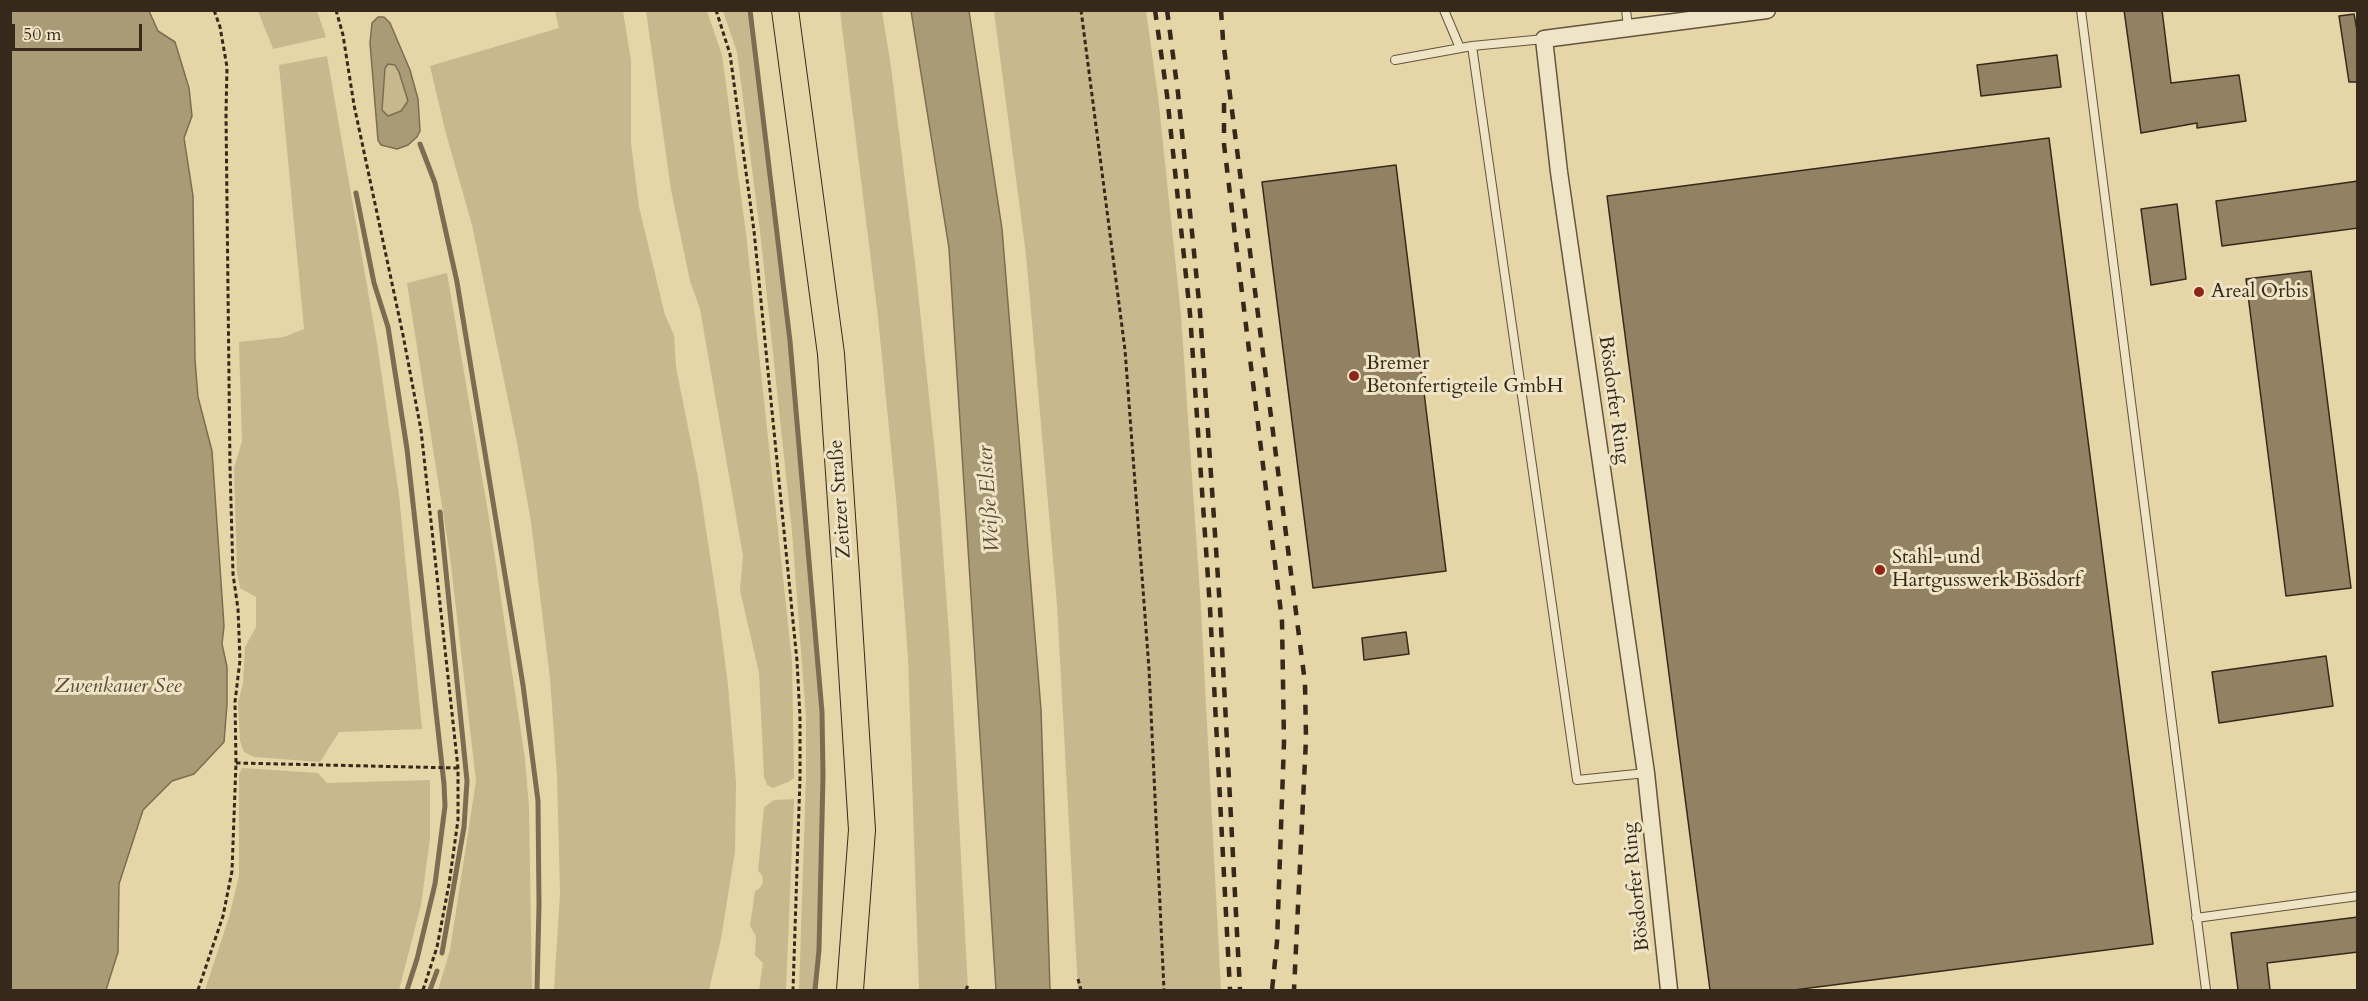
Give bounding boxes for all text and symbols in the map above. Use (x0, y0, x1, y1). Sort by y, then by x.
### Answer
scale bar (15, 12, 146, 50)
text: 50 m (23, 22, 62, 47)
place label: Areal Orbis (2211, 280, 2308, 304)
marker: Areal Orbis (2192, 285, 2206, 299)
street label: Bösdorfer Ring (1592, 334, 1634, 466)
place label: Bremer Betonfertigteile GmbH (1366, 352, 1564, 399)
marker: Bremer Betonfertigteile GmbH (1347, 369, 1361, 383)
street label: Zeitzer Straße (825, 439, 857, 559)
water label: Weiße Elster (974, 445, 1006, 553)
place label: Stahl- und Hartgusswerk Bösdorf (1892, 546, 2081, 593)
marker: Stahl- und Hartgusswerk Bösdorf (1873, 563, 1887, 577)
water label: Zwenkauer See (54, 674, 182, 700)
street label: Bösdorfer Ring (1618, 821, 1656, 953)

